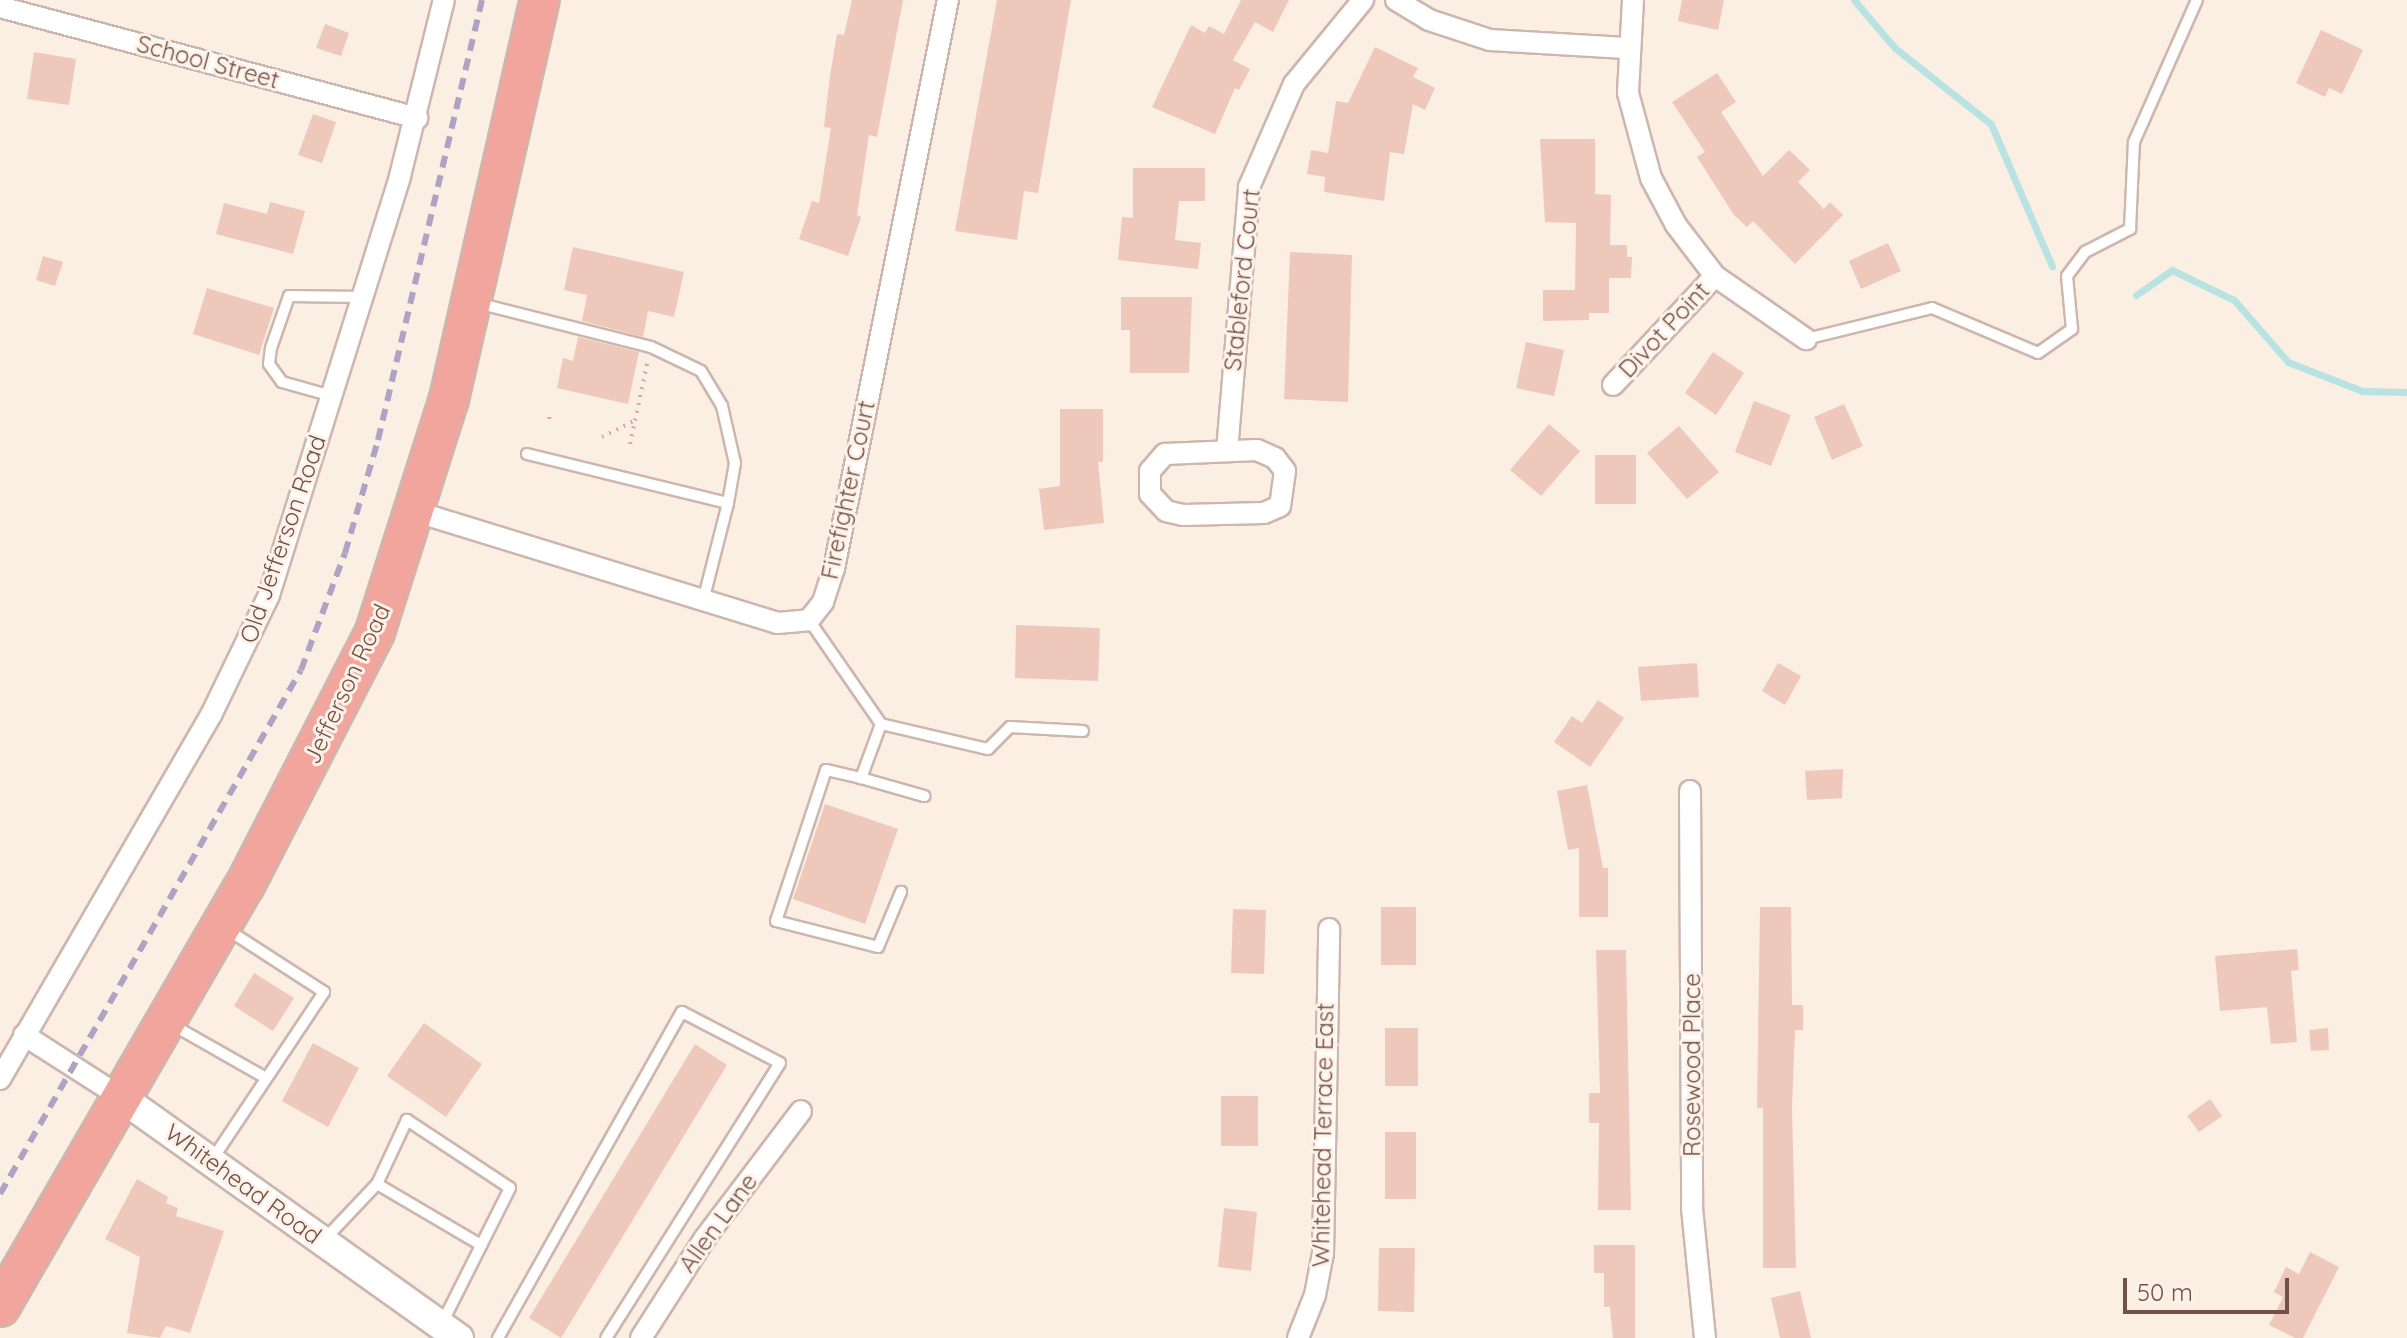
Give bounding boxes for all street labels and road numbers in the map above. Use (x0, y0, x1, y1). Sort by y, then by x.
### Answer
street label: School Street (134, 29, 282, 95)
street label: Stableford Court (1218, 188, 1266, 372)
street label: Divot Point (1613, 276, 1715, 384)
street label: Firefighter Court (815, 398, 881, 582)
street label: Old Jefferson Road (234, 431, 332, 647)
street label: Jefferson Road (297, 599, 397, 769)
street label: Rosewood Place (1678, 973, 1706, 1157)
street label: Whitehead Terrace East (1306, 1003, 1340, 1267)
street label: Whitehead Road (159, 1118, 327, 1250)
street label: Allen Lane (673, 1168, 763, 1278)

